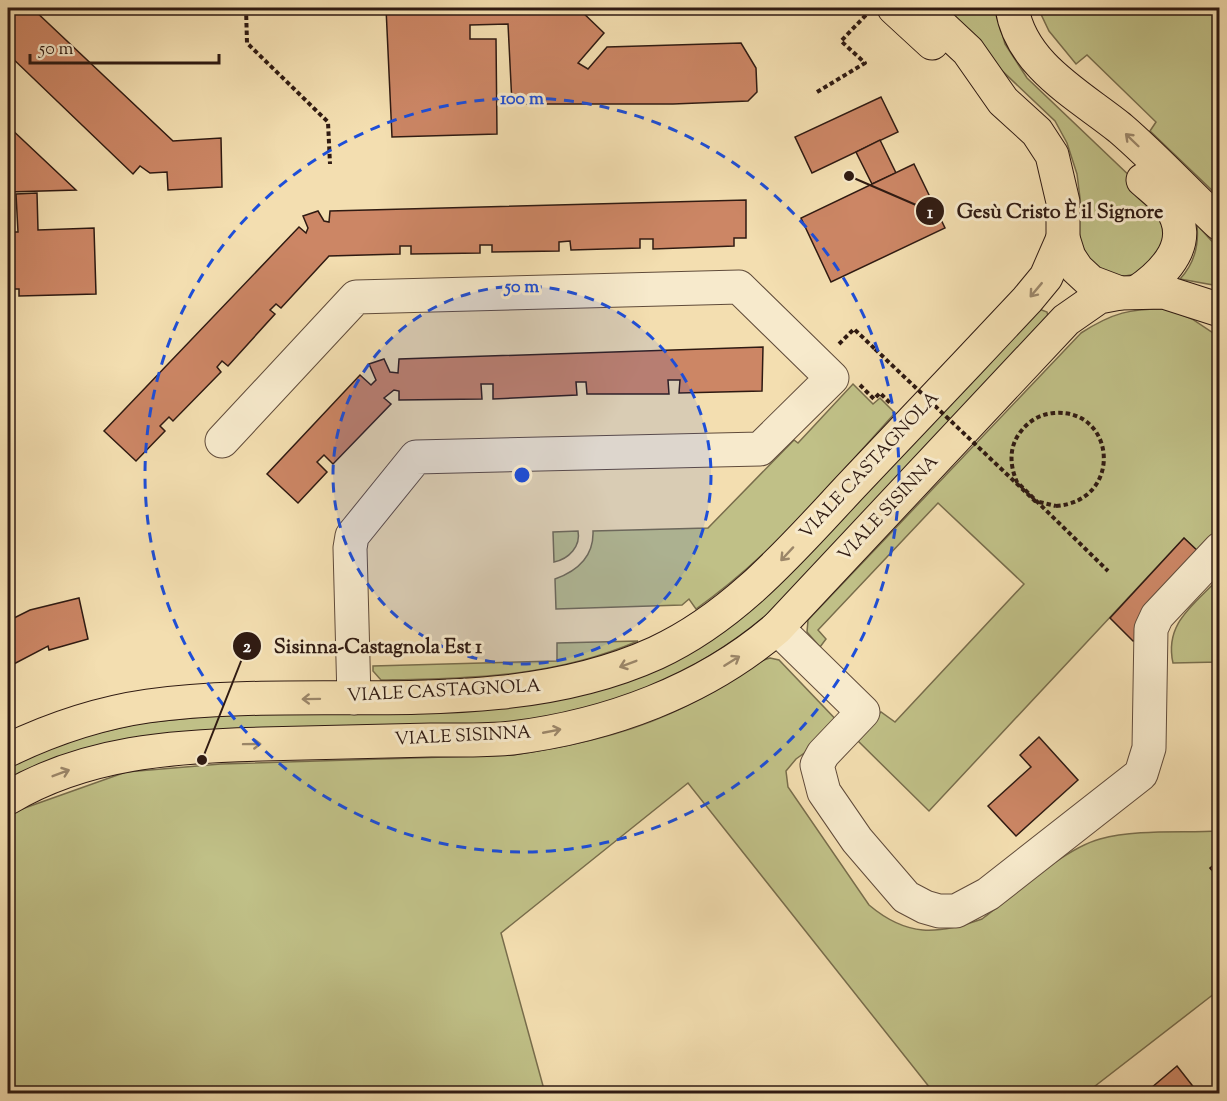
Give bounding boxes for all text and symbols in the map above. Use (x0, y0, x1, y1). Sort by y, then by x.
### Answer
scale bar (30, 27, 219, 65)
text: 50 m (38, 37, 74, 63)
text: 100 m (500, 87, 544, 113)
one-way arrow (1125, 133, 1140, 147)
callout: Gesù Cristo È il Signore (915, 192, 1176, 230)
text: Gesù Cristo È il Signore (957, 198, 1163, 228)
text: 1 (927, 201, 934, 227)
text: 50 m (503, 275, 539, 301)
one-way arrow (1029, 282, 1042, 298)
street label: VIALE CASTAGNOLA (794, 386, 946, 546)
street label: VIALE SISINNA (833, 450, 945, 568)
centre of rings (512, 465, 532, 485)
one-way arrow (780, 546, 794, 561)
callout: Sisinna-Castagnola Est 1 (232, 627, 494, 665)
text: Sisinna-Castagnola Est 1 (274, 634, 482, 663)
text: 2 (243, 635, 252, 661)
one-way arrow (723, 655, 740, 667)
one-way arrow (620, 659, 638, 670)
street label: VIALE CASTAGNOLA (346, 674, 542, 710)
one-way arrow (302, 693, 322, 704)
street label: VIALE SISINNA (394, 720, 532, 754)
one-way arrow (541, 725, 561, 736)
one-way arrow (242, 739, 262, 750)
one-way arrow (51, 767, 69, 778)

